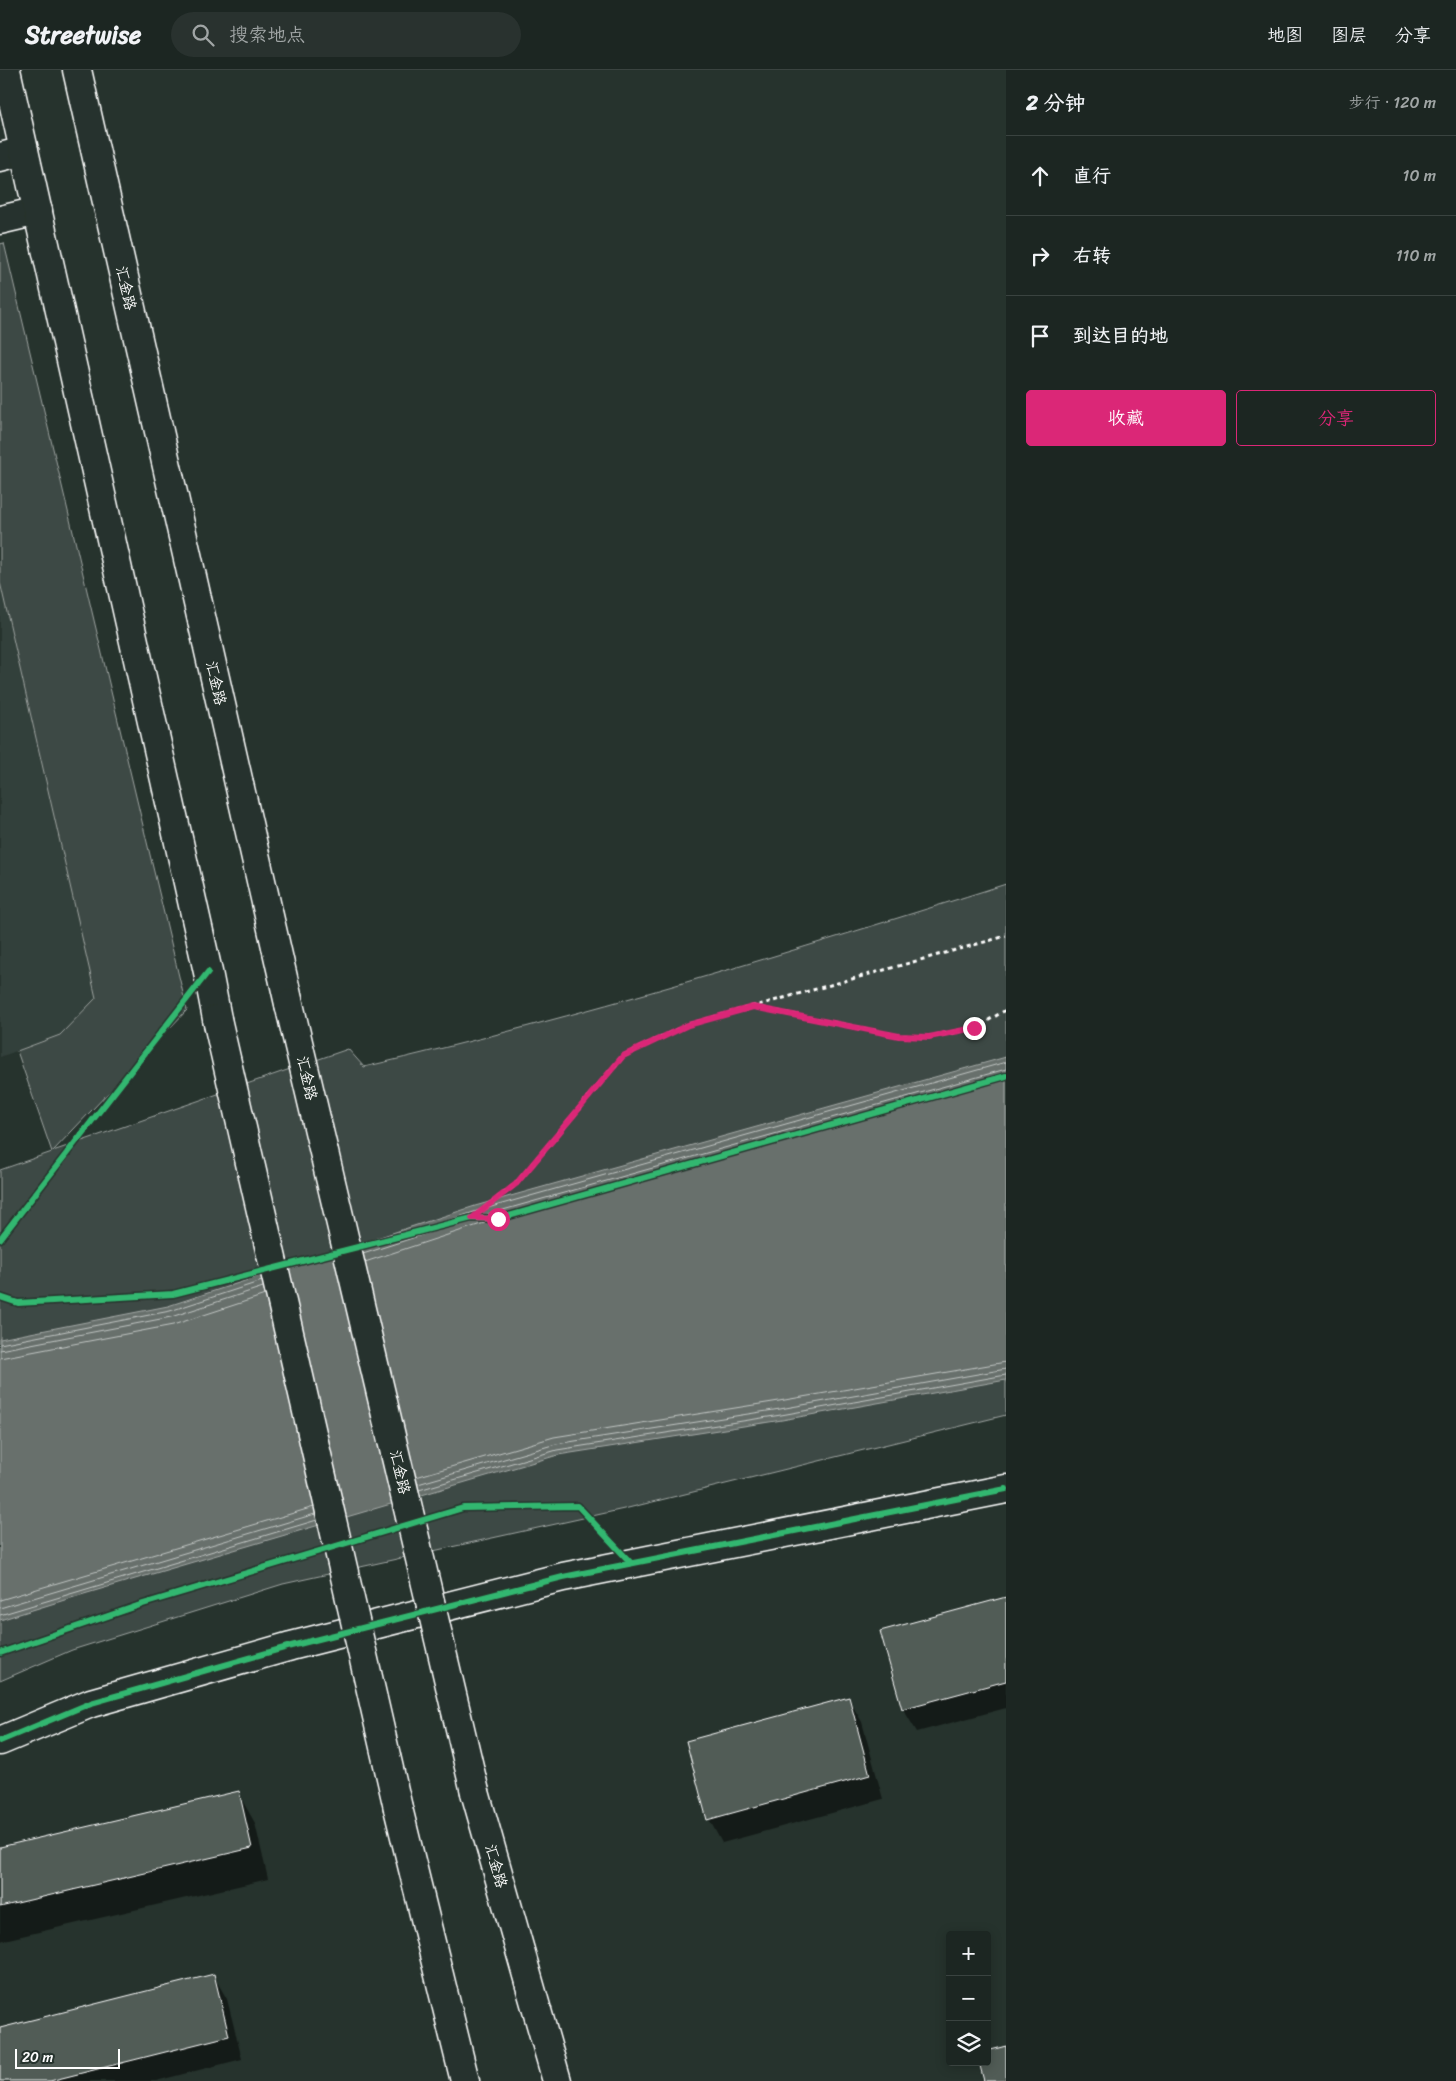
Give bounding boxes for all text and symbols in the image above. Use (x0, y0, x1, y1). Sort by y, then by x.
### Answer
search box (171, 12, 521, 57)
text: Streetwise (25, 14, 141, 56)
text: 搜索地点 (229, 18, 305, 51)
text: 地图 (1267, 19, 1303, 51)
text: 图层 (1331, 19, 1367, 51)
text: 分享 (1395, 19, 1431, 51)
icon: search (189, 21, 217, 49)
text: 2 分钟 (1026, 84, 1086, 122)
text: 步行 · 120 m (1349, 88, 1436, 117)
text: 直行 (1073, 159, 1111, 192)
text: 10 m (1403, 161, 1436, 190)
icon: ahead (1026, 162, 1054, 190)
text: 右转 (1073, 239, 1111, 272)
text: 110 m (1396, 241, 1436, 270)
icon: right (1026, 242, 1054, 270)
street label: 汇金路 (108, 263, 144, 313)
text: 到达目的地 (1073, 319, 1168, 352)
icon: arrive (1026, 322, 1054, 350)
button: 收藏 (1026, 390, 1226, 446)
button: 分享 (1236, 390, 1436, 446)
street label: 汇金路 (198, 658, 234, 708)
route end (963, 1017, 986, 1040)
street label: 汇金路 (289, 1053, 325, 1103)
route start (487, 1208, 510, 1231)
street label: 汇金路 (382, 1447, 418, 1497)
street label: 汇金路 (477, 1841, 515, 1891)
map controls (946, 1931, 991, 2066)
button: + (946, 1931, 991, 1976)
button: − (946, 1976, 991, 2021)
button: layers (946, 2021, 991, 2066)
text: 20 m (22, 2045, 53, 2070)
scale bar (15, 2046, 120, 2069)

